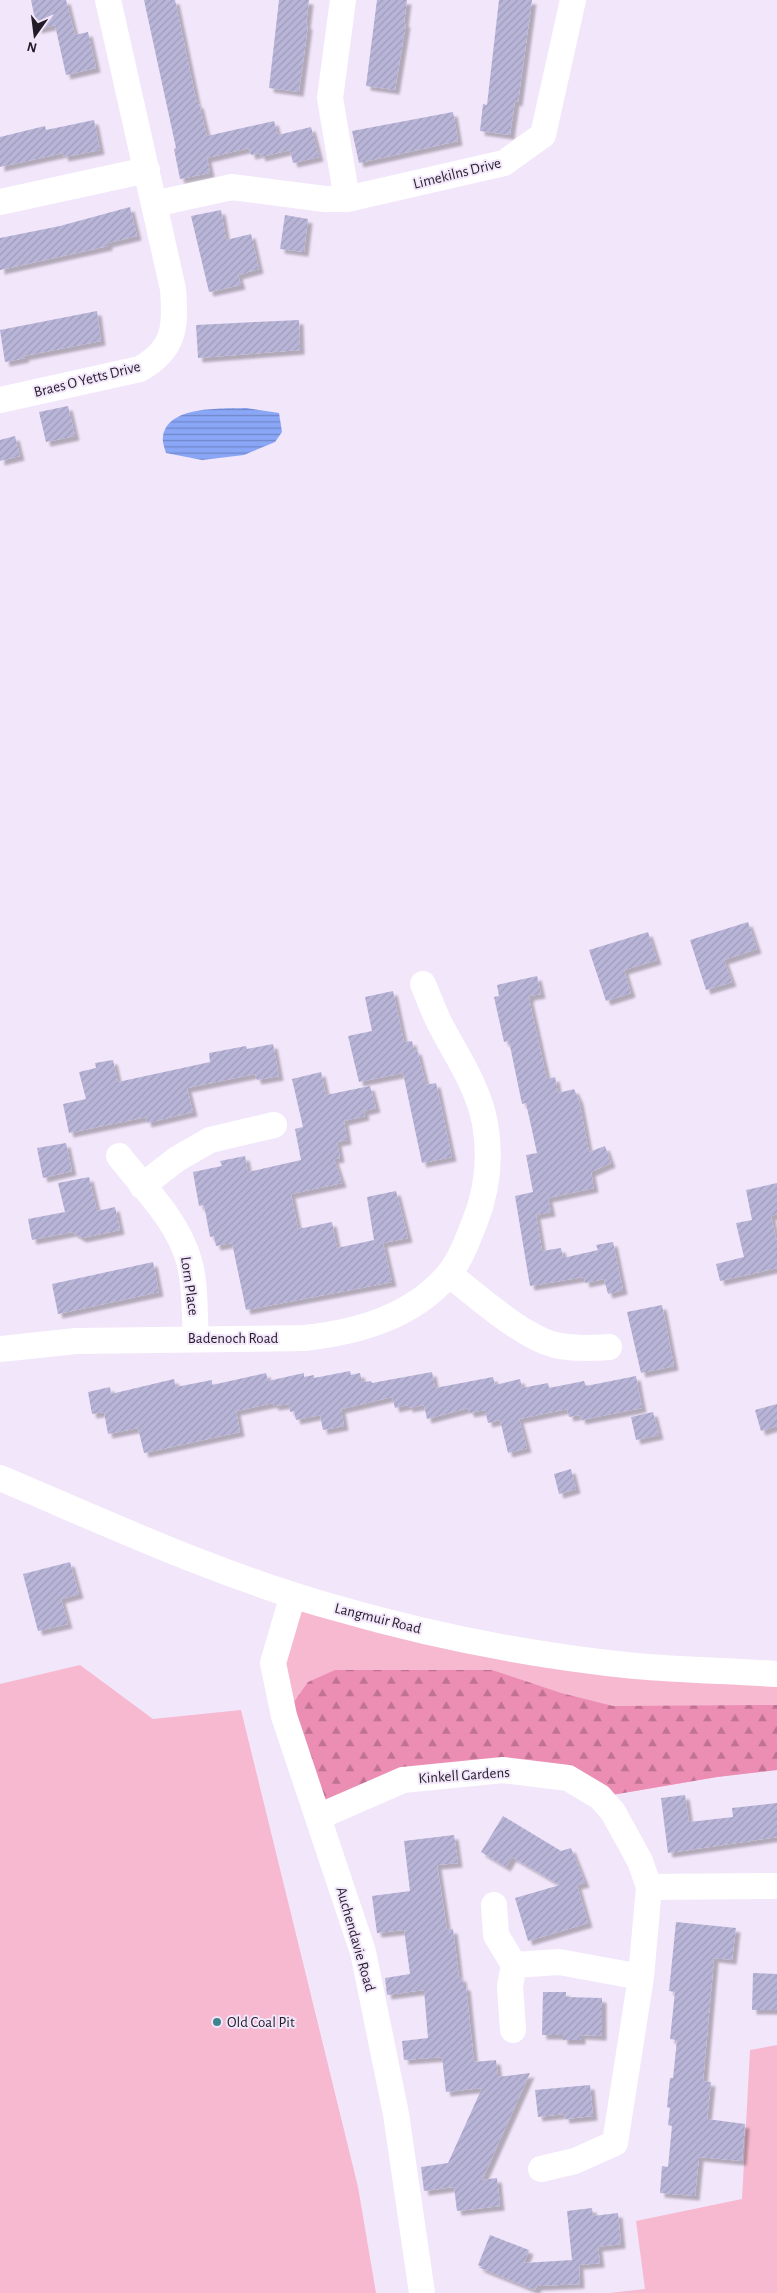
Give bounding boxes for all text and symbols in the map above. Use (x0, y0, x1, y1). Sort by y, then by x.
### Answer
north arrow (10, 10, 60, 60)
text: N (26, 39, 39, 55)
street label: Limekilns Drive (412, 155, 503, 192)
street label: Braes O Yetts Drive (32, 359, 142, 400)
street label: Lorn Place (178, 1256, 201, 1317)
street label: Badenoch Road (188, 1331, 279, 1346)
street label: Langmuir Road (333, 1601, 423, 1637)
street label: Kinkell Gardens (418, 1765, 510, 1786)
street label: Auchendavie Road (333, 1885, 378, 1993)
place label: Old Coal Pit (227, 2015, 295, 2030)
marker: Old Coal Pit (211, 2016, 223, 2028)

